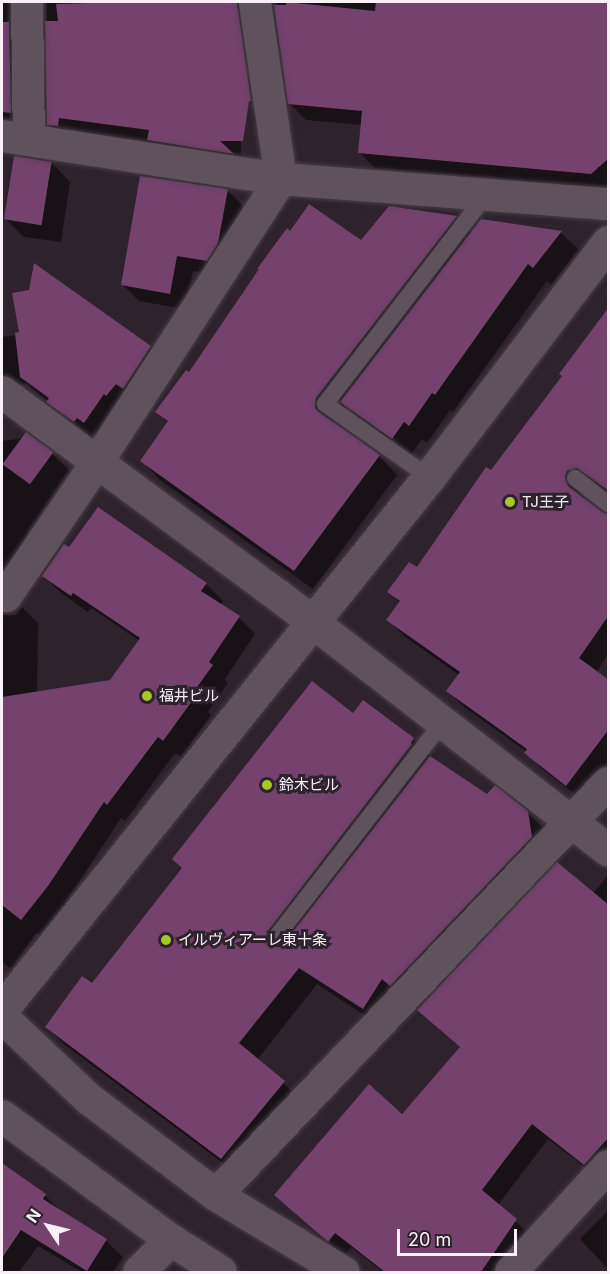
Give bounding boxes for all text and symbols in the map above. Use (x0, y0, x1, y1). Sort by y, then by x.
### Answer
place label: TJ王子 (522, 493, 569, 511)
marker: TJ王子 (503, 495, 517, 509)
place label: 福井ビル (159, 687, 219, 705)
marker: 福井ビル (140, 689, 154, 703)
place label: 鈴木ビル (279, 776, 339, 794)
marker: 鈴木ビル (260, 778, 274, 792)
place label: イルヴィアーレ東十条 (178, 931, 327, 949)
marker: イルヴィアーレ東十条 (159, 933, 173, 947)
north arrow (18, 1196, 78, 1256)
text: N (22, 1205, 45, 1226)
scale bar (400, 1217, 520, 1255)
text: 20 m (408, 1229, 451, 1250)

